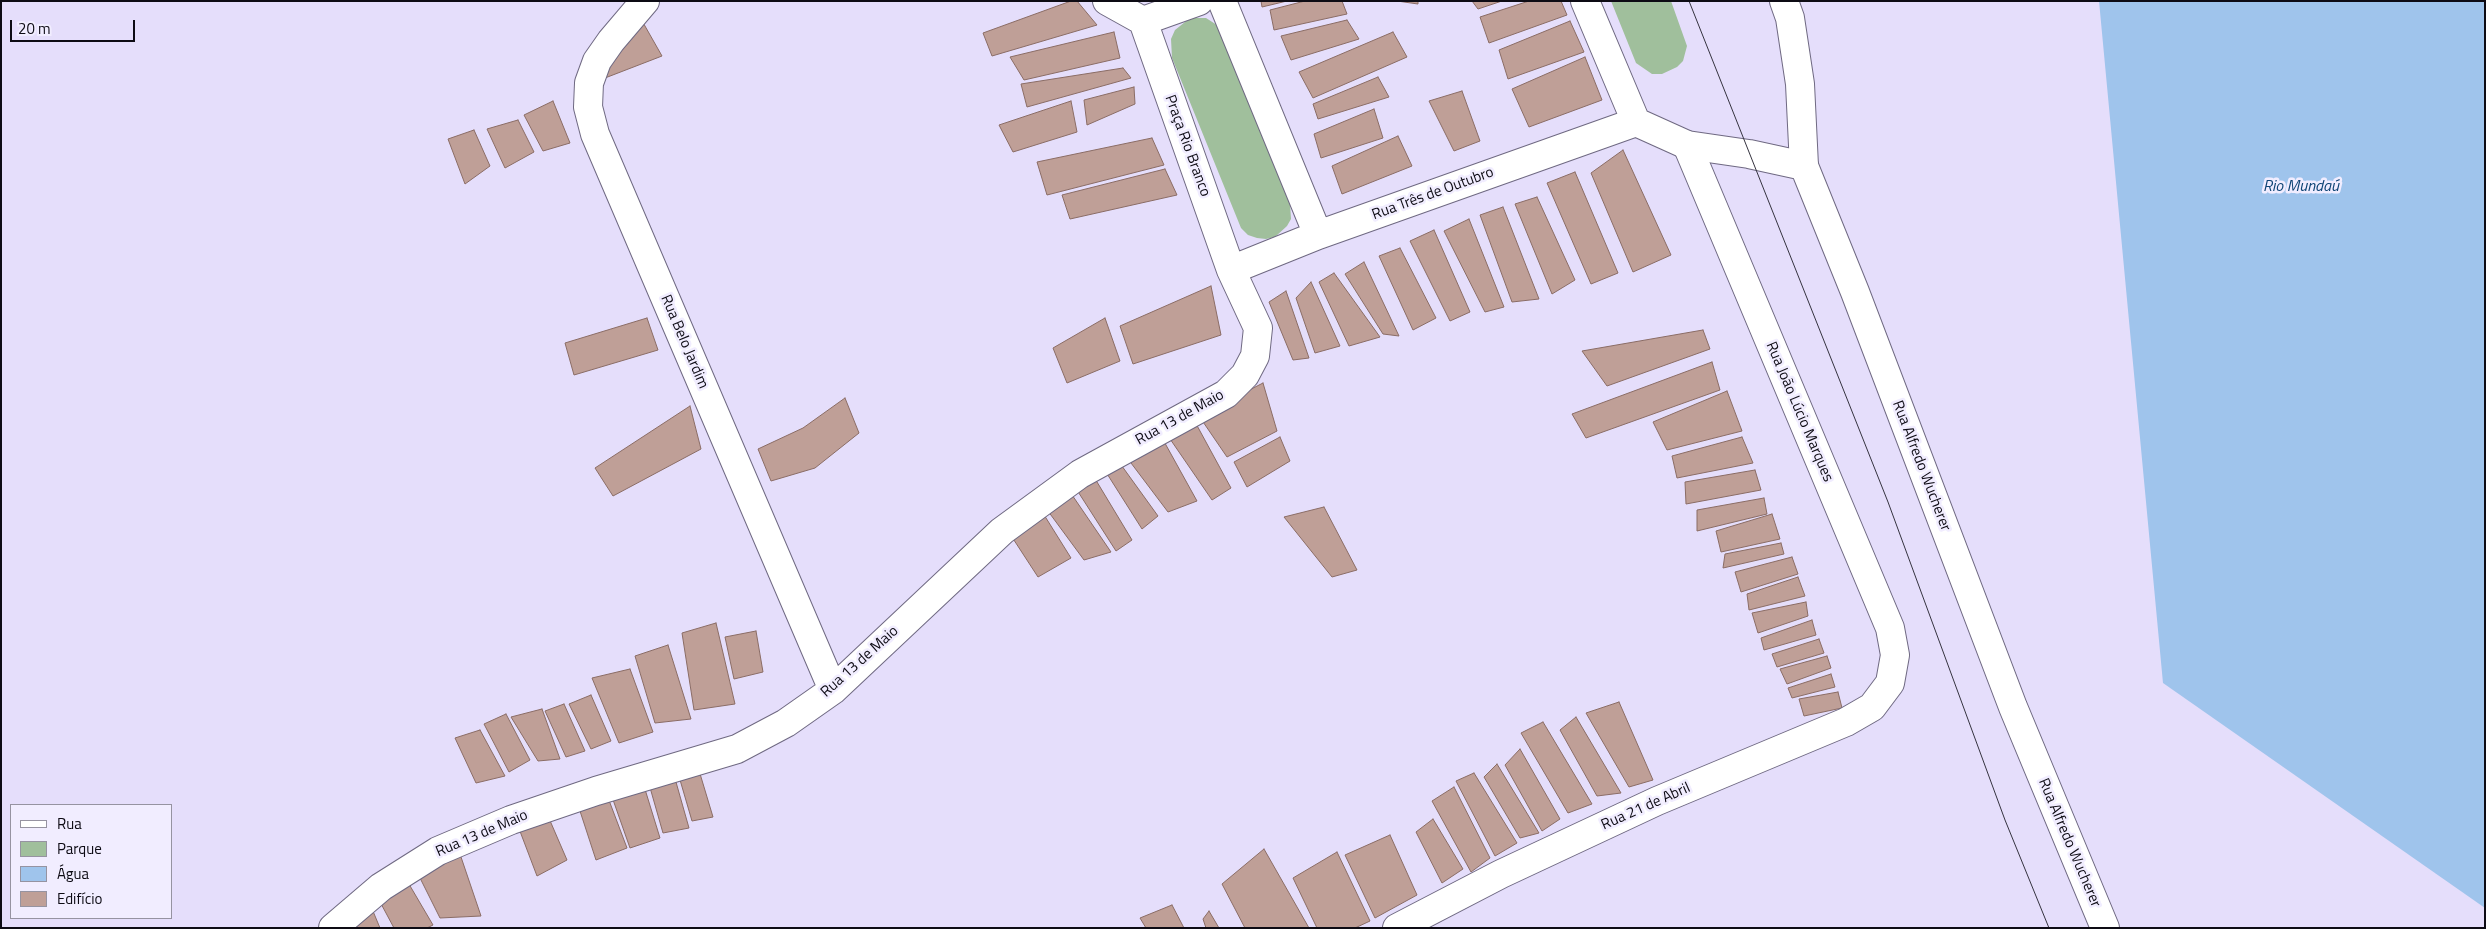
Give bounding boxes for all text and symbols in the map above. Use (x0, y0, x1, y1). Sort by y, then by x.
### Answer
scale bar (12, 10, 138, 42)
text: 20 m (18, 17, 51, 40)
street label: Praça Rio Branco (1160, 93, 1214, 199)
street label: Rua Três de Outubro (1370, 164, 1496, 224)
water label: Rio Mundaú (2263, 177, 2339, 197)
street label: Rua Belo Jardim (656, 292, 712, 392)
street label: Rua João Lúcio Marques (1761, 339, 1837, 485)
street label: Rua 13 de Maio (1133, 386, 1227, 450)
street label: Rua Alfredo Wucherer (1888, 398, 1954, 534)
street label: Rua 13 de Maio (817, 622, 903, 702)
street label: Rua Alfredo Wucherer (2034, 776, 2104, 910)
street label: Rua 21 de Abril (1599, 779, 1693, 835)
legend (10, 804, 172, 919)
street label: Rua 13 de Maio (433, 807, 531, 861)
text: Rua (57, 812, 82, 835)
text: Parque (57, 837, 102, 860)
text: Água (57, 862, 89, 885)
text: Edifício (57, 887, 102, 910)

